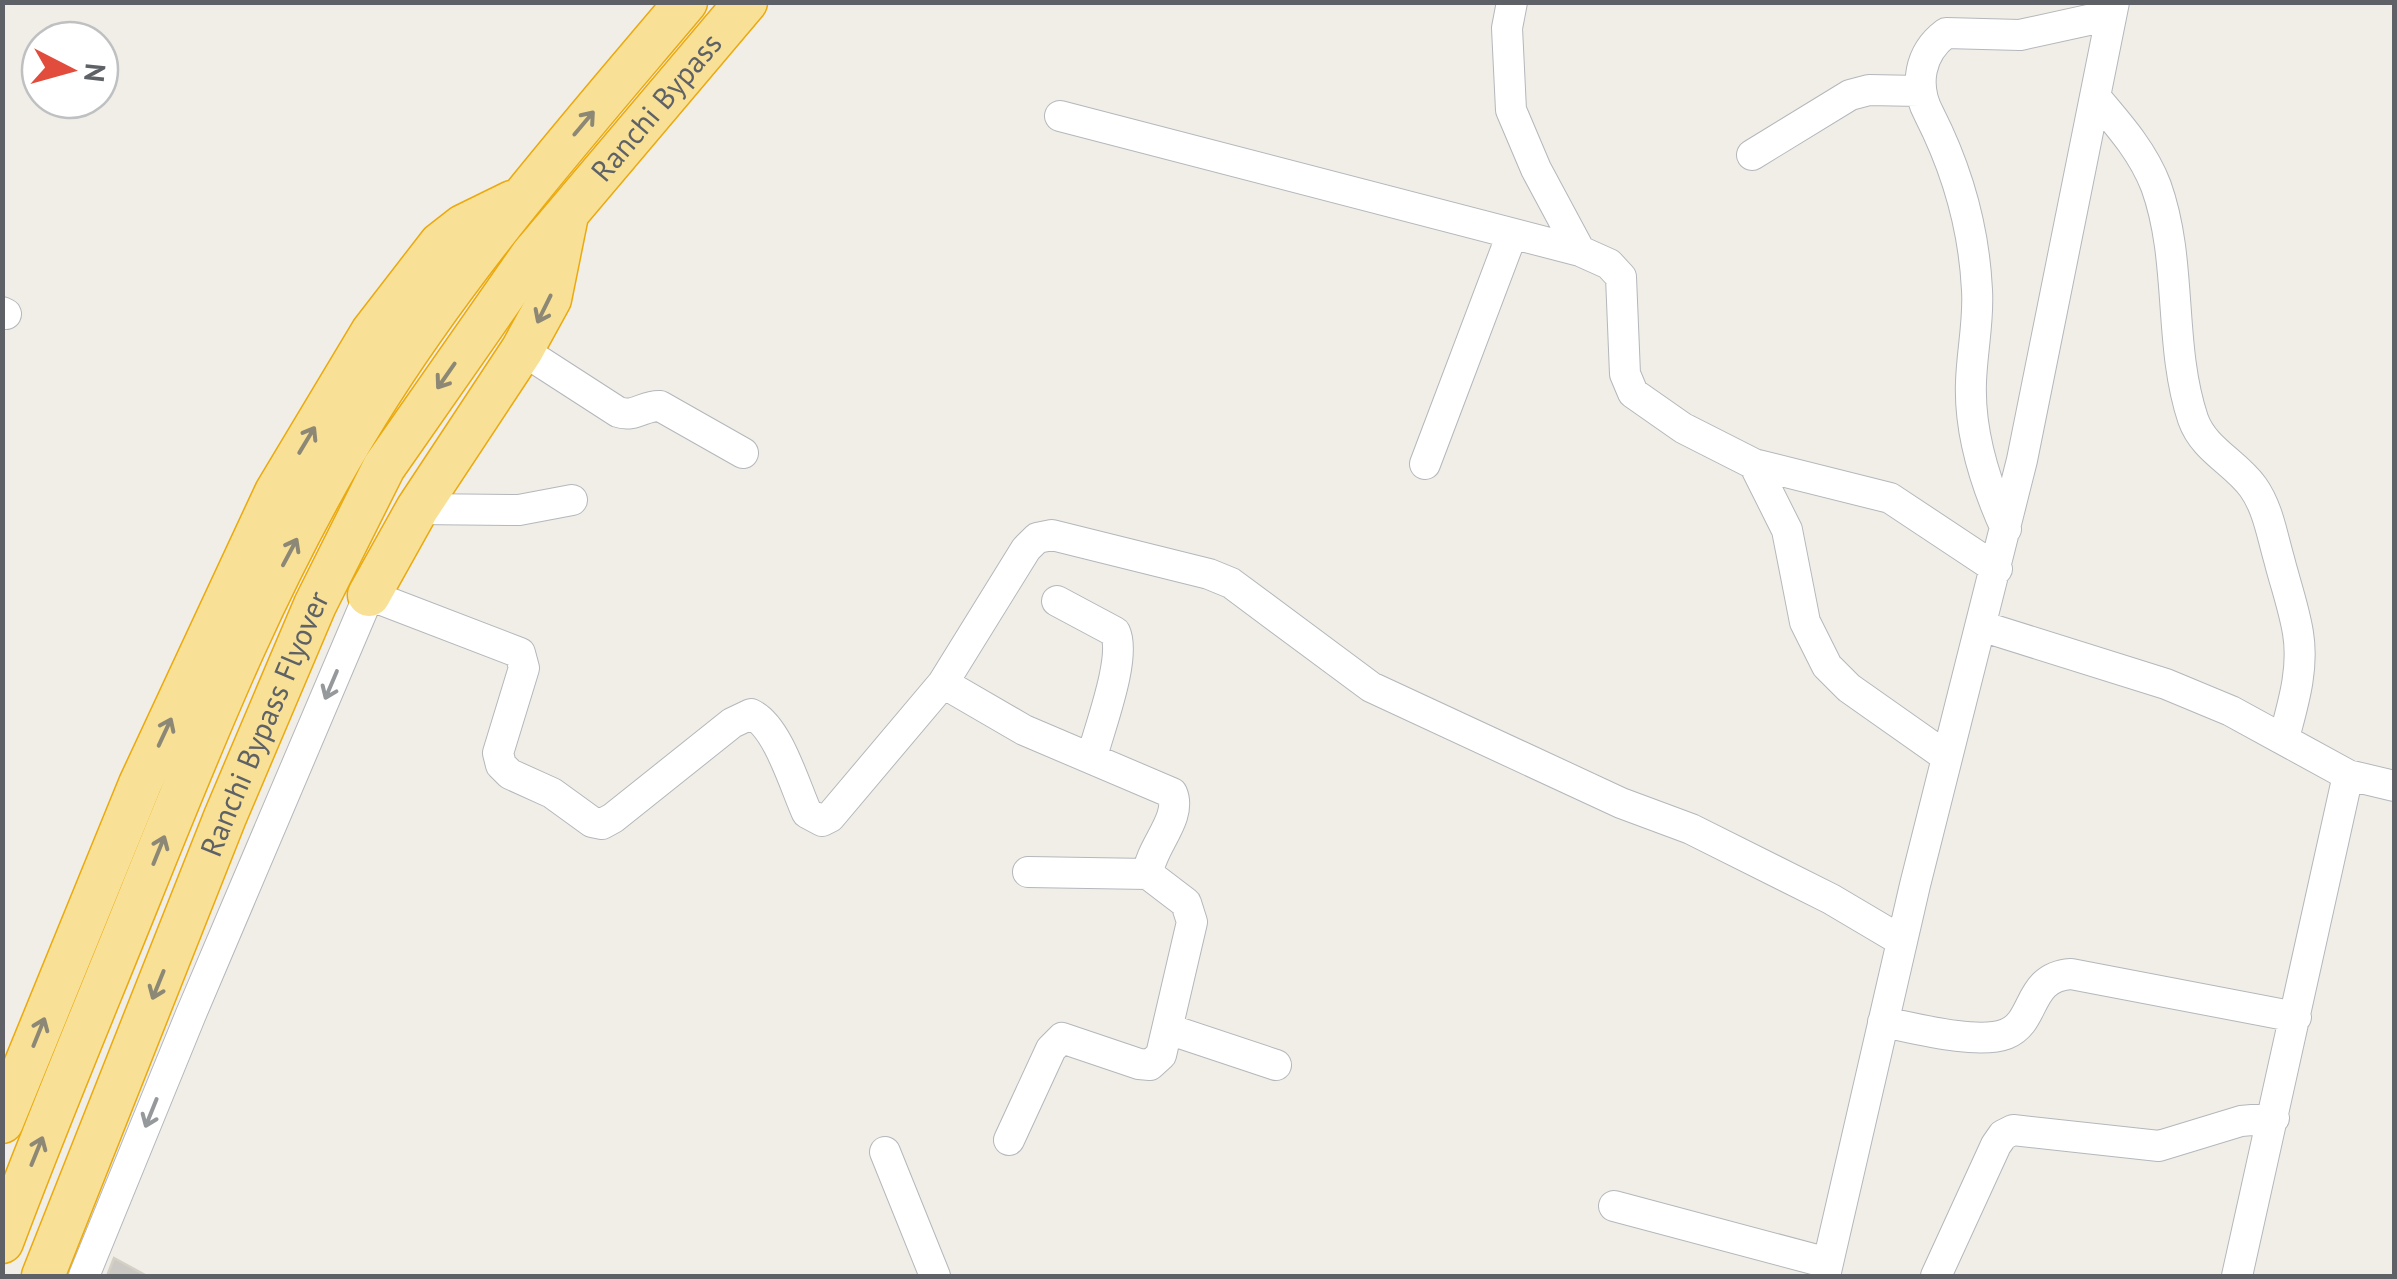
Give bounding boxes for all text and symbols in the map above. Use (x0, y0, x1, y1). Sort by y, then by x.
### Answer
north arrow (20, 20, 120, 120)
street label: Ranchi Bypass (582, 24, 729, 189)
text: N (76, 62, 115, 84)
one-way arrow (573, 110, 595, 136)
one-way arrow (533, 294, 552, 324)
one-way arrow (436, 362, 457, 390)
one-way arrow (297, 426, 317, 455)
one-way arrow (280, 538, 300, 568)
street label: Ranchi Bypass Flyover (190, 584, 337, 862)
one-way arrow (321, 669, 339, 700)
one-way arrow (156, 718, 175, 748)
one-way arrow (151, 835, 169, 865)
one-way arrow (147, 969, 165, 1000)
one-way arrow (32, 1017, 50, 1047)
one-way arrow (140, 1098, 158, 1128)
one-way arrow (30, 1136, 48, 1167)

